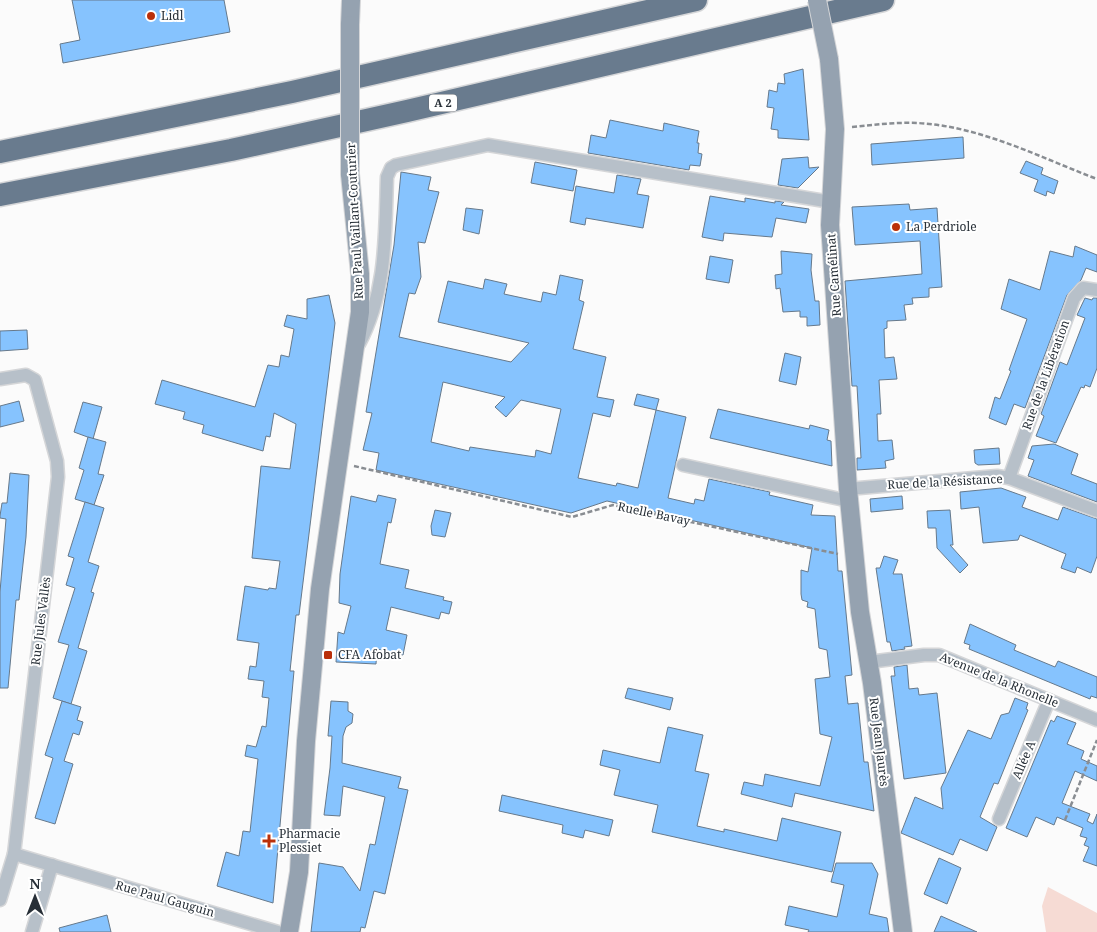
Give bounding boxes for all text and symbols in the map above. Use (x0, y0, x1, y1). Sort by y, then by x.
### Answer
place label: Lidl (161, 7, 184, 24)
marker: Lidl (145, 10, 157, 22)
road number: A 2 (429, 95, 457, 112)
street label: Rue Paul Vaillant-Couturier (342, 142, 367, 300)
place label: La Perdriole (906, 218, 977, 235)
marker: La Perdriole (890, 221, 902, 233)
street label: Rue Camélinat (822, 233, 845, 317)
street label: Rue de la Libération (1018, 317, 1073, 432)
street label: Rue de la Résistance (887, 470, 1003, 493)
street label: Ruelle Bavay (616, 498, 692, 530)
street label: Rue Jules Vallès (27, 576, 54, 666)
place label: CFA Afobat (338, 646, 401, 663)
street label: Avenue de la Rhonelle (937, 648, 1061, 711)
marker: CFA Afobat (322, 649, 334, 661)
street label: Rue Jean Jaurès (866, 696, 893, 787)
street label: Allée A (1008, 737, 1039, 782)
place label: Pharmacie Plessiet (279, 825, 341, 856)
marker: Pharmacie Plessiet (263, 835, 275, 847)
north arrow (10, 872, 60, 922)
text: N (29, 874, 41, 893)
street label: Rue Paul Gauguin (114, 876, 217, 921)

